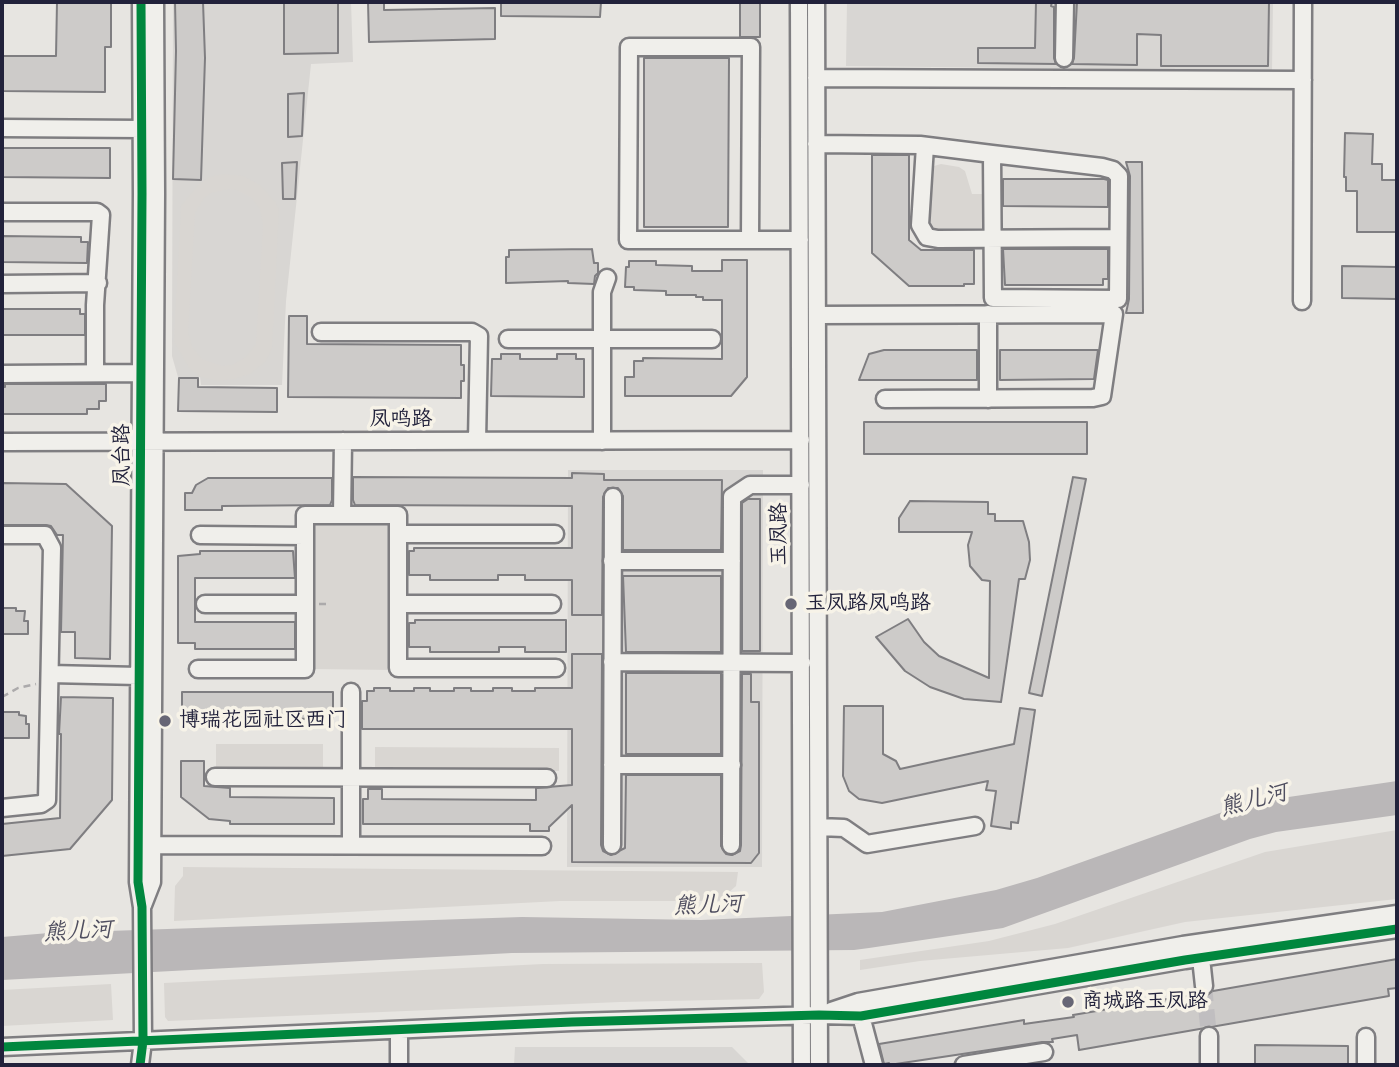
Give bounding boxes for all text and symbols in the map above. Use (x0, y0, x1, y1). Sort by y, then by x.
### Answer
street label: 凤鸣路 (370, 407, 432, 433)
street label: 凤台路 (110, 424, 136, 486)
street label: 玉凤路 (767, 503, 793, 565)
place label: 玉凤路凤鸣路 (805, 591, 931, 617)
marker: 玉凤路凤鸣路 (783, 596, 799, 612)
place label: 博瑞花园社区西门 (179, 708, 347, 734)
marker: 博瑞花园社区西门 (157, 713, 173, 729)
water label: 熊儿河 (1217, 779, 1291, 823)
water label: 熊儿河 (673, 891, 743, 921)
water label: 熊儿河 (43, 916, 113, 948)
place label: 商城路玉凤路 (1082, 989, 1208, 1015)
marker: 商城路玉凤路 (1060, 994, 1076, 1010)

